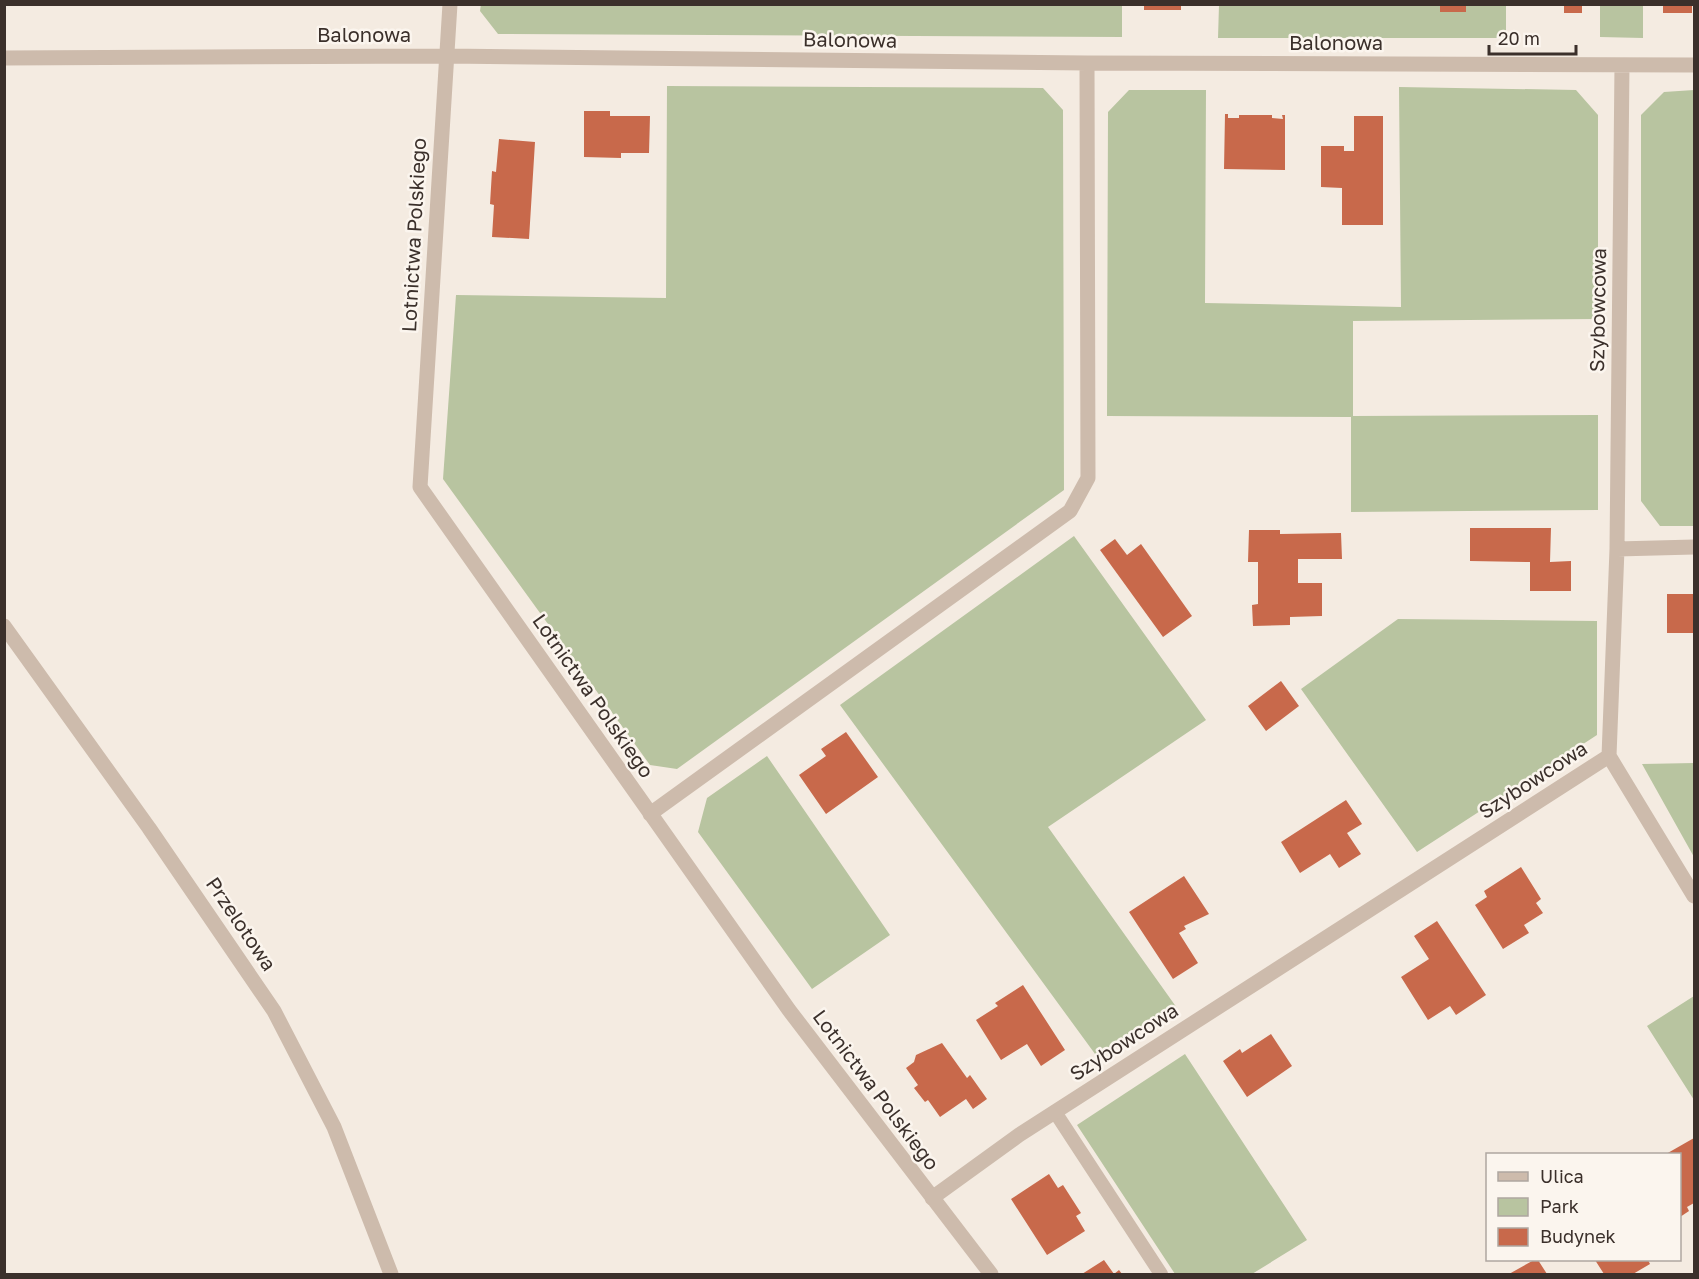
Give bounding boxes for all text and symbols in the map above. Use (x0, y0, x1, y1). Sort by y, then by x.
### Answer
scale bar (1489, 18, 1576, 56)
street label: Balonowa (317, 22, 411, 46)
street label: Balonowa (803, 26, 897, 52)
text: 20 m (1498, 27, 1540, 49)
street label: Balonowa (1289, 30, 1383, 54)
street label: Lotnictwa Polskiego (396, 137, 430, 333)
street label: Szybowcowa (1584, 248, 1610, 372)
street label: Lotnictwa Polskiego (528, 609, 659, 782)
street label: Szybowcowa (1474, 735, 1591, 823)
street label: Przelotowa (202, 872, 282, 975)
street label: Szybowcowa (1065, 997, 1182, 1085)
street label: Lotnictwa Polskiego (809, 1004, 945, 1174)
legend (1486, 1153, 1681, 1261)
text: Ulica (1540, 1165, 1584, 1187)
text: Park (1540, 1195, 1579, 1217)
text: Budynek (1540, 1225, 1616, 1247)

